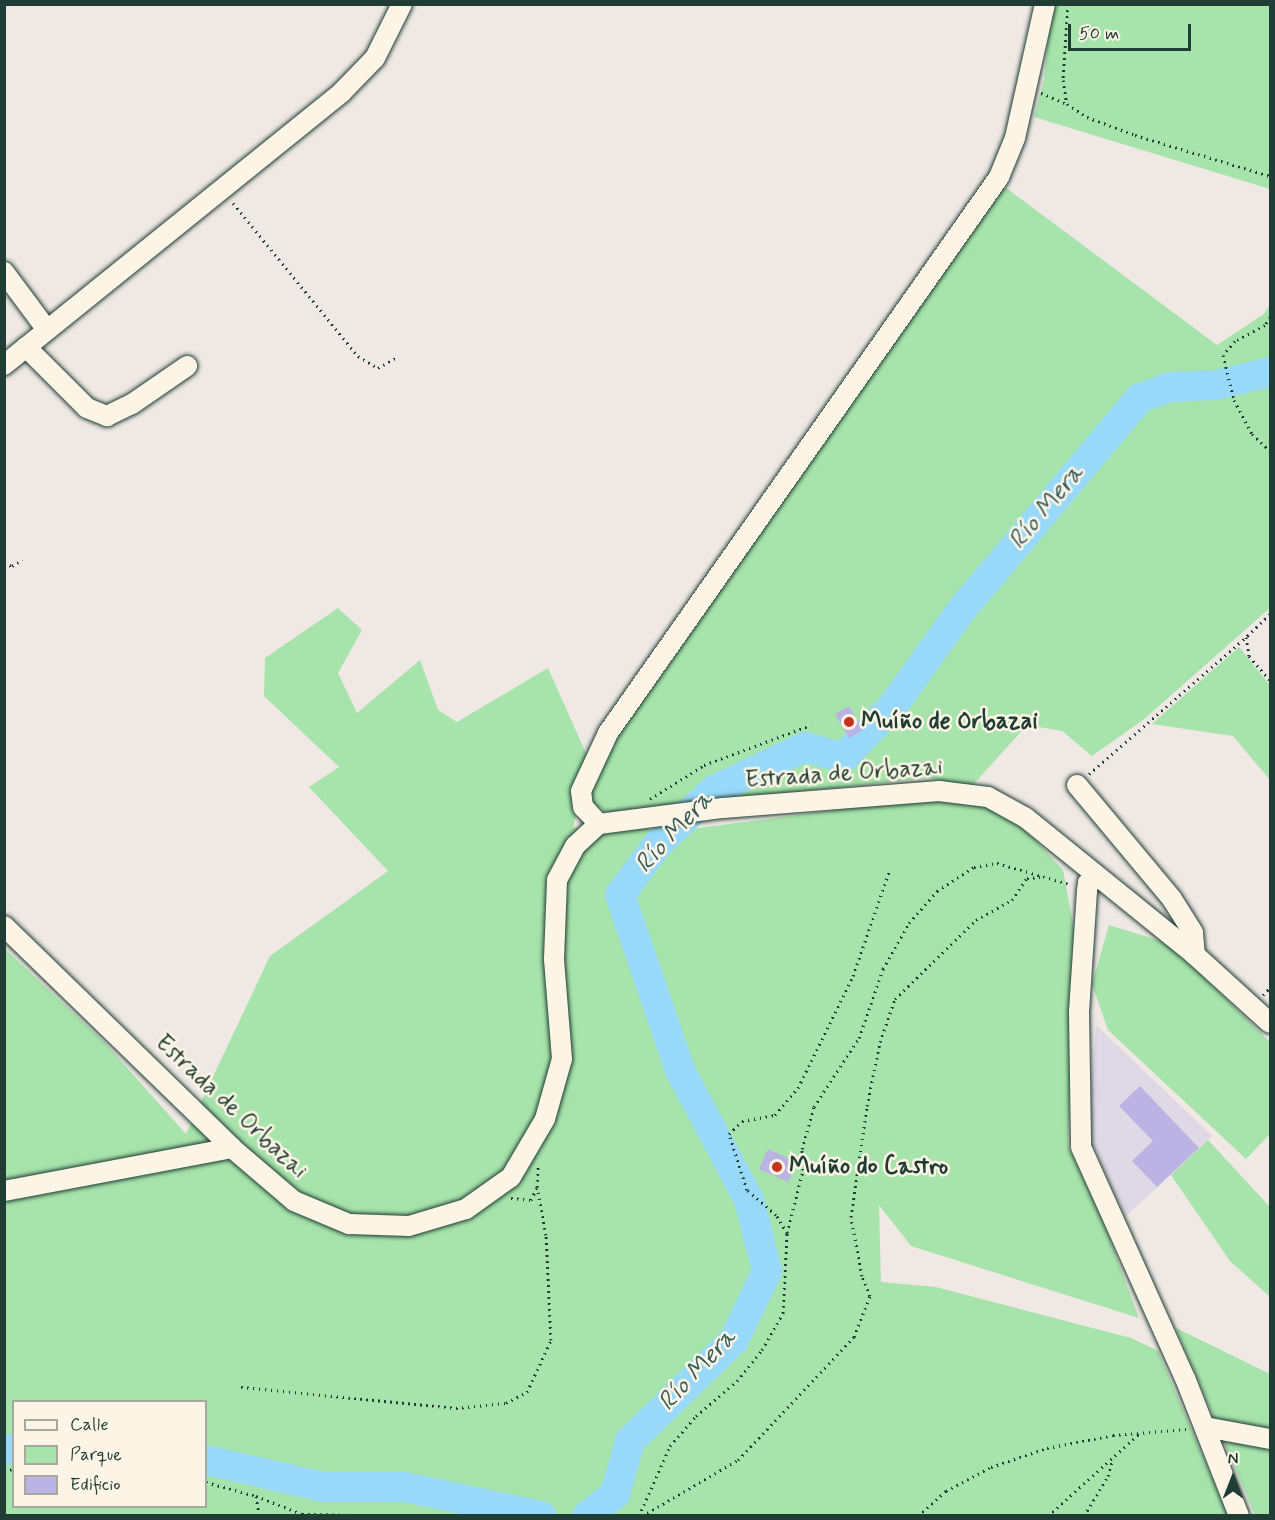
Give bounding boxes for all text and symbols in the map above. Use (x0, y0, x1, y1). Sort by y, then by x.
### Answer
scale bar (1071, 12, 1194, 50)
text: 50 m (1079, 22, 1119, 46)
water label: Río Mera (1003, 460, 1091, 556)
place label: Muíño de Orbazai (861, 708, 1042, 736)
marker: Muíño de Orbazai (842, 715, 856, 729)
street label: Estrada de Orbazai (745, 753, 943, 795)
water label: Río Mera (630, 786, 720, 880)
street label: Estrada de Orbazai (149, 1029, 313, 1185)
place label: Muíño do Castro (789, 1153, 950, 1181)
marker: Muíño do Castro (770, 1160, 784, 1174)
water label: Río Mera (653, 1324, 743, 1418)
legend (12, 1400, 207, 1508)
text: Calle (70, 1413, 109, 1437)
text: Parque (70, 1443, 122, 1467)
north arrow (1203, 1448, 1263, 1508)
text: N (1228, 1449, 1238, 1470)
text: Edificio (70, 1473, 121, 1497)

